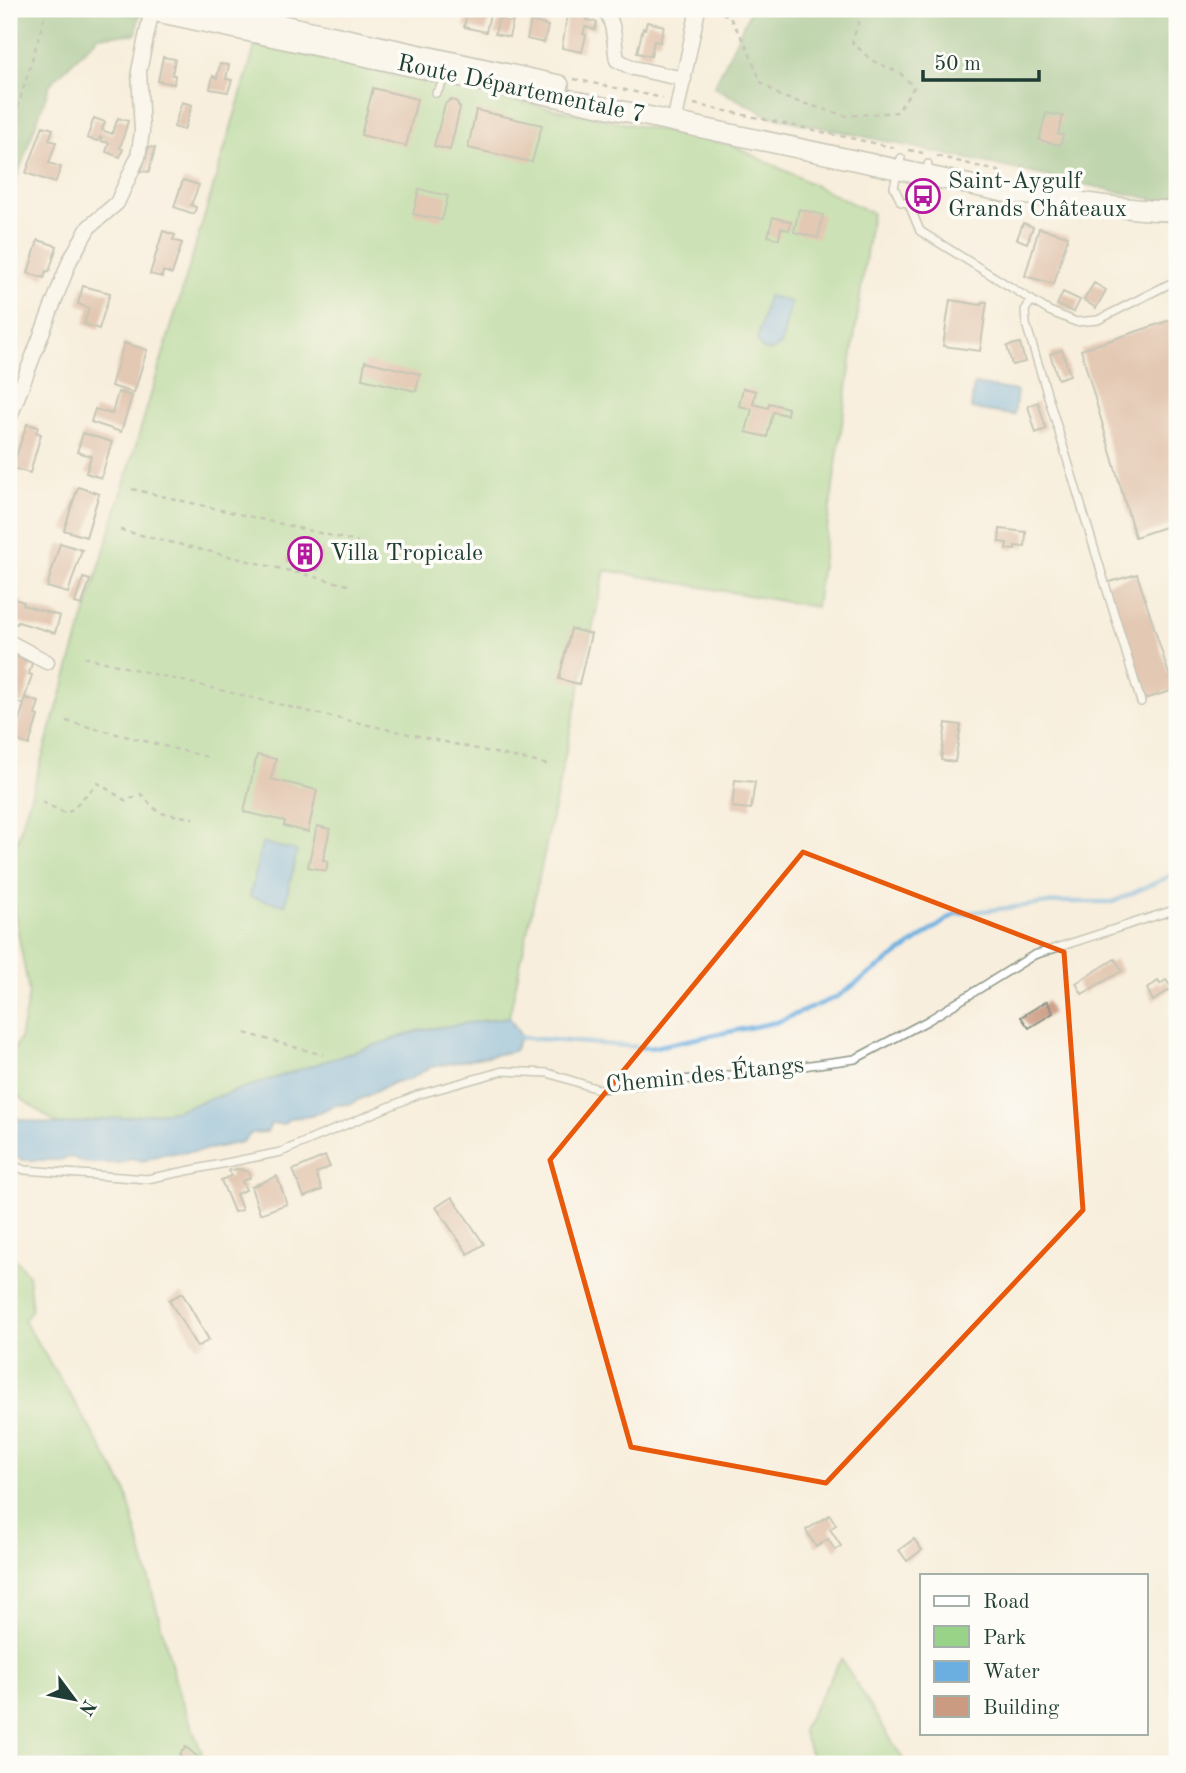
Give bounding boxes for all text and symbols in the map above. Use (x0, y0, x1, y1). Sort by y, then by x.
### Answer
scale bar (923, 38, 1039, 82)
street label: Route Départementale 7 (395, 52, 647, 128)
text: 50 m (934, 54, 981, 75)
place label: Saint-Aygulf Grands Châteaux (948, 170, 1127, 222)
bus stop icon: Saint-Aygulf Grands Châteaux (904, 177, 942, 215)
building icon: Villa Tropicale (286, 535, 324, 573)
place label: Villa Tropicale (330, 542, 483, 566)
street label: Chemin des Étangs (604, 1050, 805, 1098)
legend (920, 1574, 1148, 1734)
text: Road (983, 1592, 1030, 1613)
text: Park (983, 1628, 1026, 1649)
text: Water (983, 1662, 1040, 1683)
north arrow (38, 1664, 108, 1734)
text: N (74, 1695, 98, 1718)
text: Building (983, 1698, 1060, 1719)

